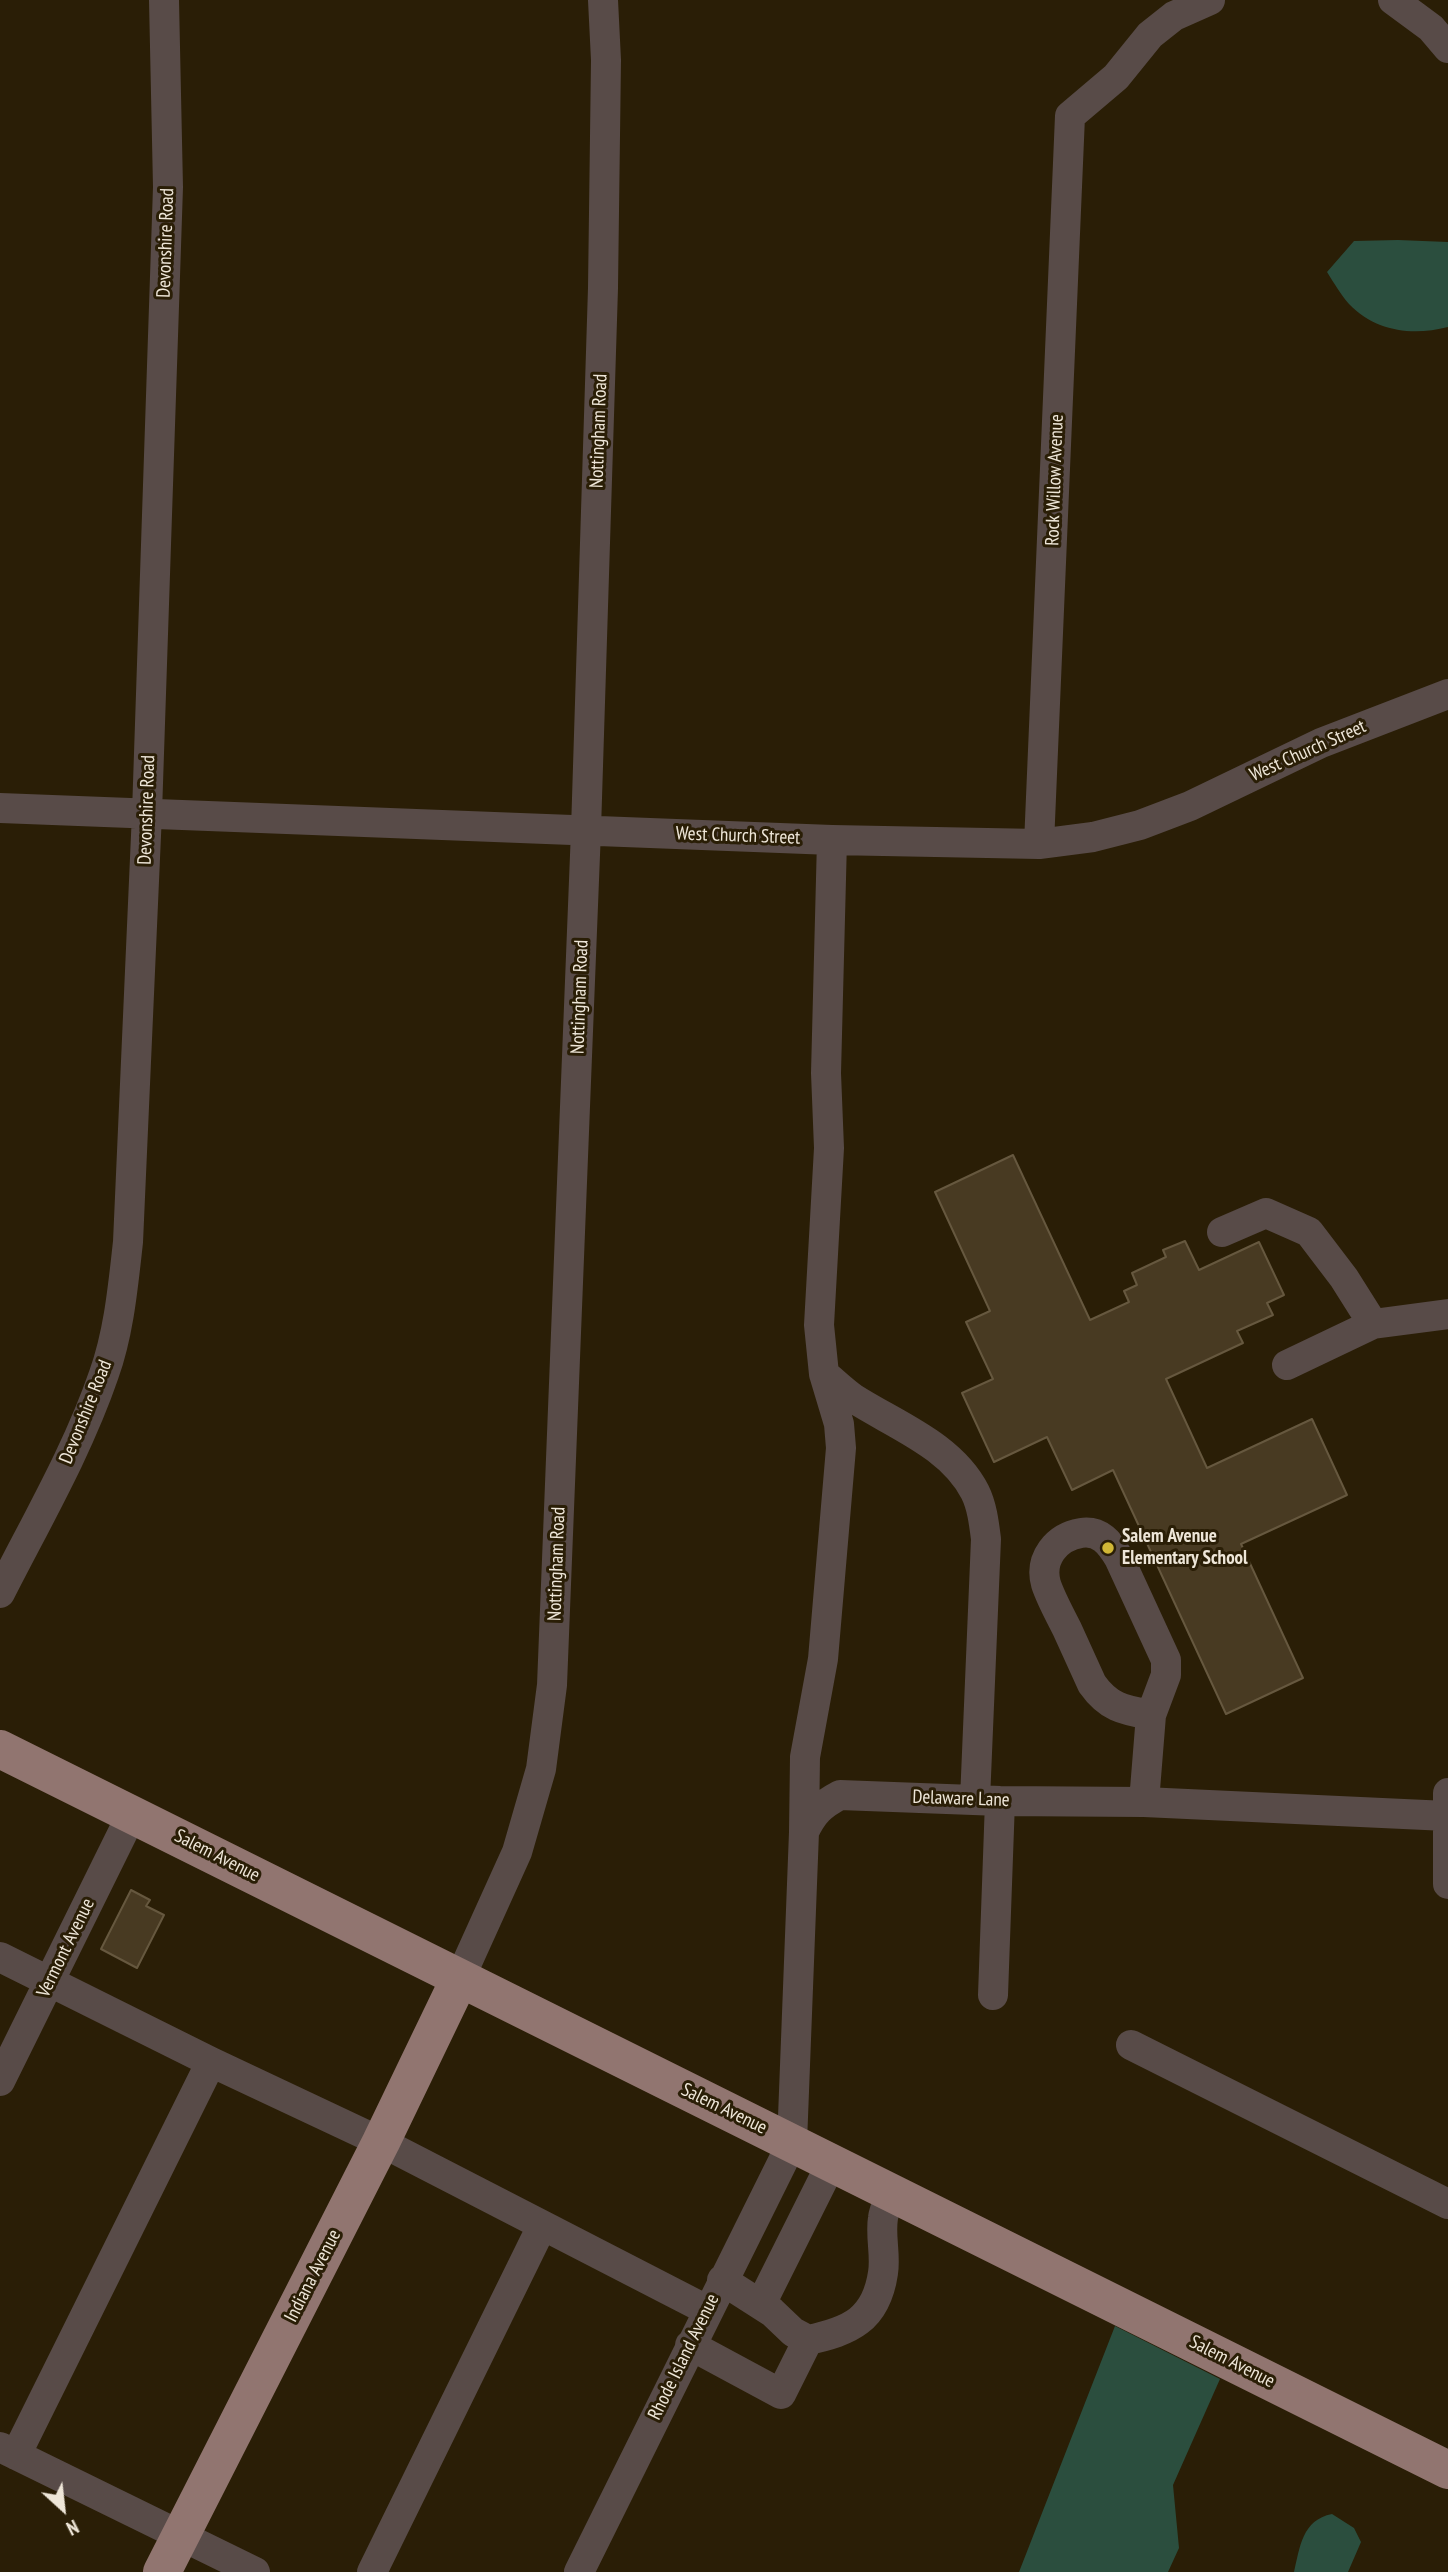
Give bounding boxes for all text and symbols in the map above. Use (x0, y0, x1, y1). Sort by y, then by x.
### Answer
street label: Devonshire Road (153, 188, 179, 298)
street label: Nottingham Road (586, 373, 612, 489)
street label: Rock Willow Avenue (1041, 414, 1069, 546)
street label: West Church Street (1246, 715, 1370, 787)
street label: Devonshire Road (134, 755, 160, 865)
street label: West Church Street (675, 822, 801, 850)
street label: Nottingham Road (567, 939, 593, 1055)
street label: Devonshire Road (55, 1357, 117, 1467)
street label: Nottingham Road (544, 1506, 570, 1622)
place label: Salem Avenue Elementary School (1122, 1526, 1248, 1570)
marker: Salem Avenue Elementary School (1100, 1540, 1116, 1556)
street label: Delaware Lane (912, 1786, 1010, 1812)
street label: Salem Avenue (171, 1825, 263, 1887)
street label: Vermont Avenue (32, 1895, 100, 2001)
street label: Salem Avenue (677, 2078, 771, 2140)
street label: Indiana Avenue (280, 2226, 346, 2326)
street label: Rhode Island Avenue (644, 2290, 724, 2424)
street label: Salem Avenue (1186, 2331, 1278, 2393)
north arrow (28, 2474, 98, 2544)
text: N (63, 2515, 83, 2541)

